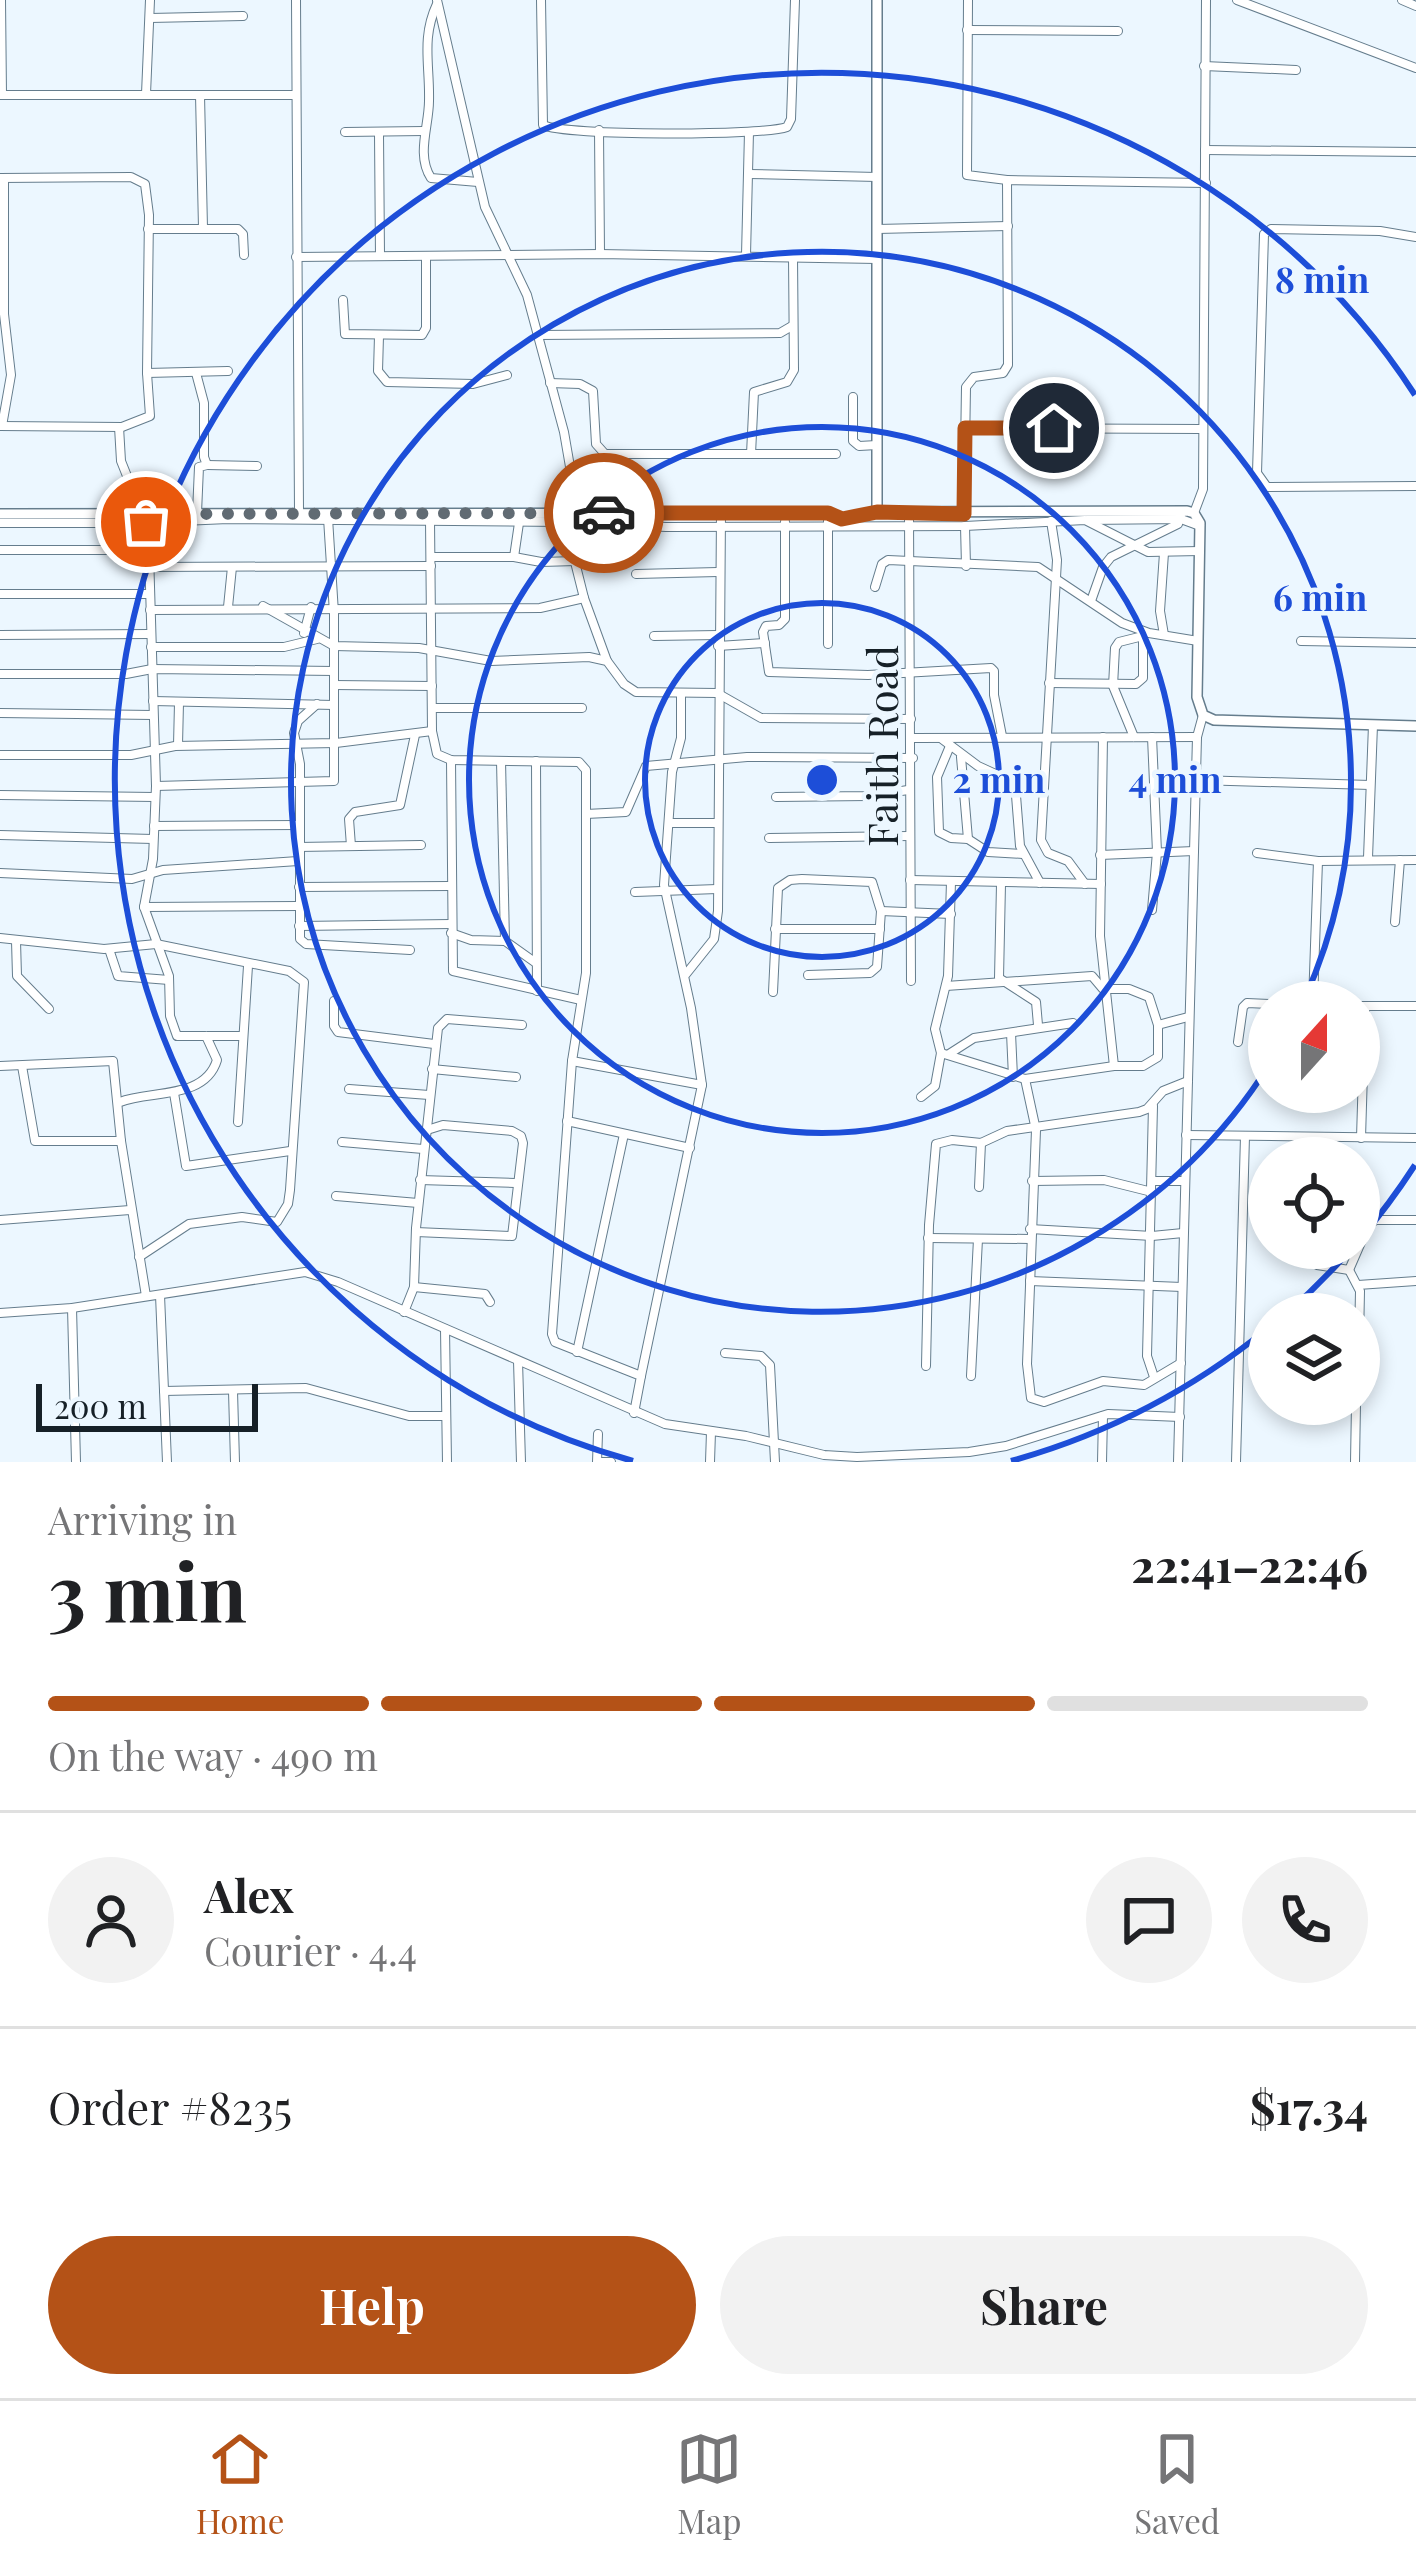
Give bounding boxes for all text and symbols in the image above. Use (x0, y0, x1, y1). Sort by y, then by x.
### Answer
text: 8 min (1275, 254, 1369, 302)
pin (1003, 377, 1105, 479)
icon: home (1021, 395, 1087, 461)
courier (544, 453, 664, 573)
pin (95, 471, 197, 573)
icon: car (571, 480, 637, 546)
icon: bag (113, 489, 179, 555)
text: 6 min (1273, 572, 1367, 620)
street label: Faith Road (853, 645, 909, 847)
text: 2 min (953, 754, 1045, 802)
text: 4 min (1128, 754, 1222, 802)
centre of rings (801, 759, 843, 801)
north arrow (1248, 981, 1380, 1113)
map controls (1248, 981, 1380, 1425)
button: locate (1248, 1137, 1380, 1269)
button: layers (1248, 1293, 1380, 1425)
scale bar (36, 1378, 258, 1431)
text: 200 m (54, 1383, 147, 1427)
text: Arriving in (48, 1493, 237, 1545)
text: 22:41–22:46 (1131, 1534, 1368, 1594)
text: 3 min (48, 1538, 247, 1642)
text: On the way · 490 m (48, 1729, 378, 1781)
button: person (48, 1857, 174, 1983)
button: chat (1086, 1857, 1212, 1983)
button: phone (1242, 1857, 1368, 1983)
text: Alex (204, 1864, 294, 1924)
text: Courier · 4.4 (204, 1924, 417, 1976)
text: Order #8235 (48, 2076, 292, 2136)
text: $17.34 (1250, 2076, 1368, 2136)
button: Help (48, 2236, 696, 2374)
button: Share (720, 2236, 1368, 2374)
tab: Home (196, 2426, 284, 2542)
tab: Map (676, 2426, 742, 2542)
tab: Saved (1134, 2426, 1220, 2542)

